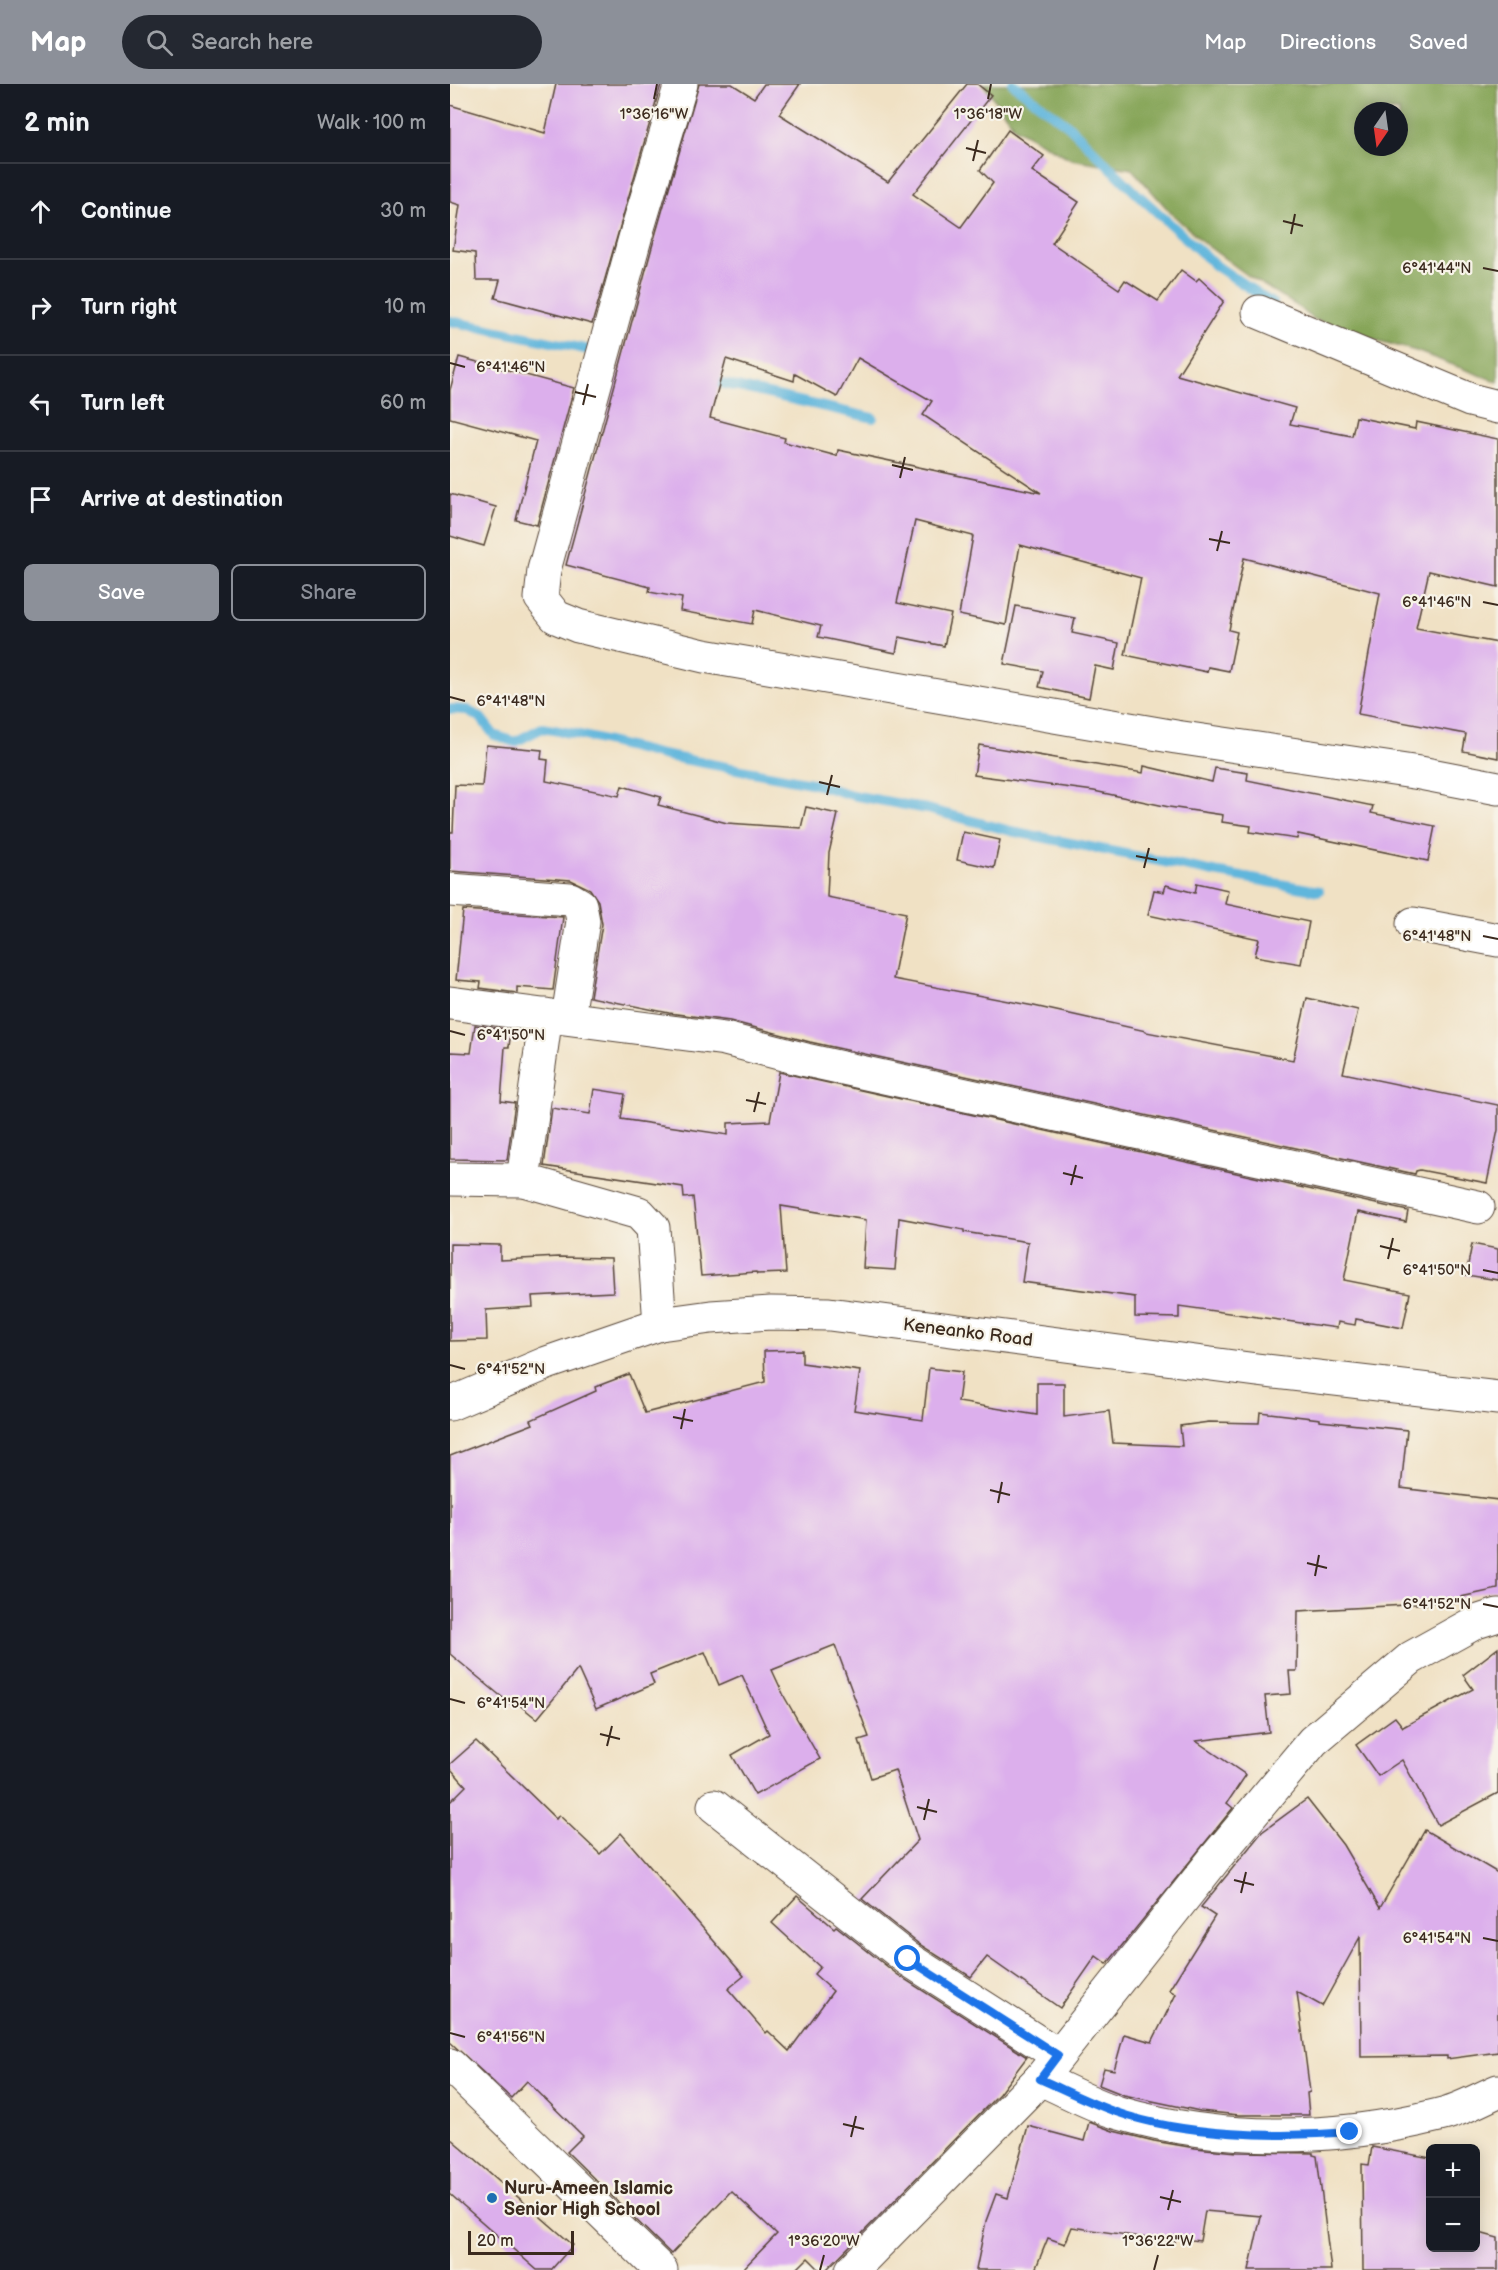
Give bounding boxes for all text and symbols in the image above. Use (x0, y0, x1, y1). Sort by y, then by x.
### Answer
search box (122, 15, 542, 69)
text: Map (30, 26, 86, 59)
icon: search (143, 26, 176, 59)
text: Search here (191, 29, 313, 56)
text: Map (1204, 30, 1247, 55)
text: Directions (1280, 30, 1376, 55)
text: Saved (1409, 30, 1468, 55)
north arrow (1354, 102, 1408, 156)
text: 1°36'16"W (620, 105, 689, 124)
text: 1°36'18"W (954, 105, 1022, 124)
text: 2 min (24, 108, 90, 139)
text: Walk · 100 m (317, 111, 426, 135)
icon: ahead (24, 195, 57, 228)
text: Continue (81, 198, 171, 225)
text: 30 m (380, 199, 426, 223)
text: 6°41'44"N (1402, 259, 1472, 278)
icon: right (24, 291, 57, 324)
text: Turn right (81, 294, 177, 321)
text: 10 m (385, 295, 426, 319)
text: 6°41'46"N (476, 358, 546, 377)
icon: left (24, 387, 57, 420)
text: Turn left (81, 390, 165, 417)
text: 60 m (380, 391, 426, 415)
icon: arrive (24, 483, 57, 516)
text: Arrive at destination (81, 486, 283, 513)
button: Save (24, 564, 219, 621)
button: Share (231, 564, 426, 621)
text: 6°41'46"N (1402, 593, 1472, 612)
text: 6°41'48"N (477, 692, 545, 711)
text: 6°41'48"N (1403, 927, 1471, 946)
text: 6°41'50"N (477, 1026, 545, 1045)
text: 6°41'50"N (1403, 1261, 1471, 1280)
street label: Keneanko Road (902, 1314, 1034, 1351)
text: 6°41'52"N (477, 1360, 545, 1379)
text: 6°41'52"N (1403, 1595, 1471, 1614)
text: 6°41'54"N (477, 1694, 545, 1713)
text: 6°41'54"N (1403, 1929, 1471, 1948)
route start (894, 1945, 920, 1971)
text: 6°41'56"N (477, 2028, 545, 2047)
route end (1336, 2118, 1362, 2144)
map controls (1426, 2144, 1480, 2252)
button: + (1426, 2144, 1480, 2198)
place label: Nuru-Ameen Islamic Senior High School (504, 2178, 673, 2220)
marker: Nuru-Ameen Islamic Senior High School (485, 2191, 499, 2205)
button: − (1426, 2198, 1480, 2252)
scale bar (468, 2228, 574, 2256)
text: 20 m (477, 2232, 513, 2251)
text: 1°36'20"W (788, 2232, 860, 2251)
text: 1°36'22"W (1122, 2232, 1194, 2251)

